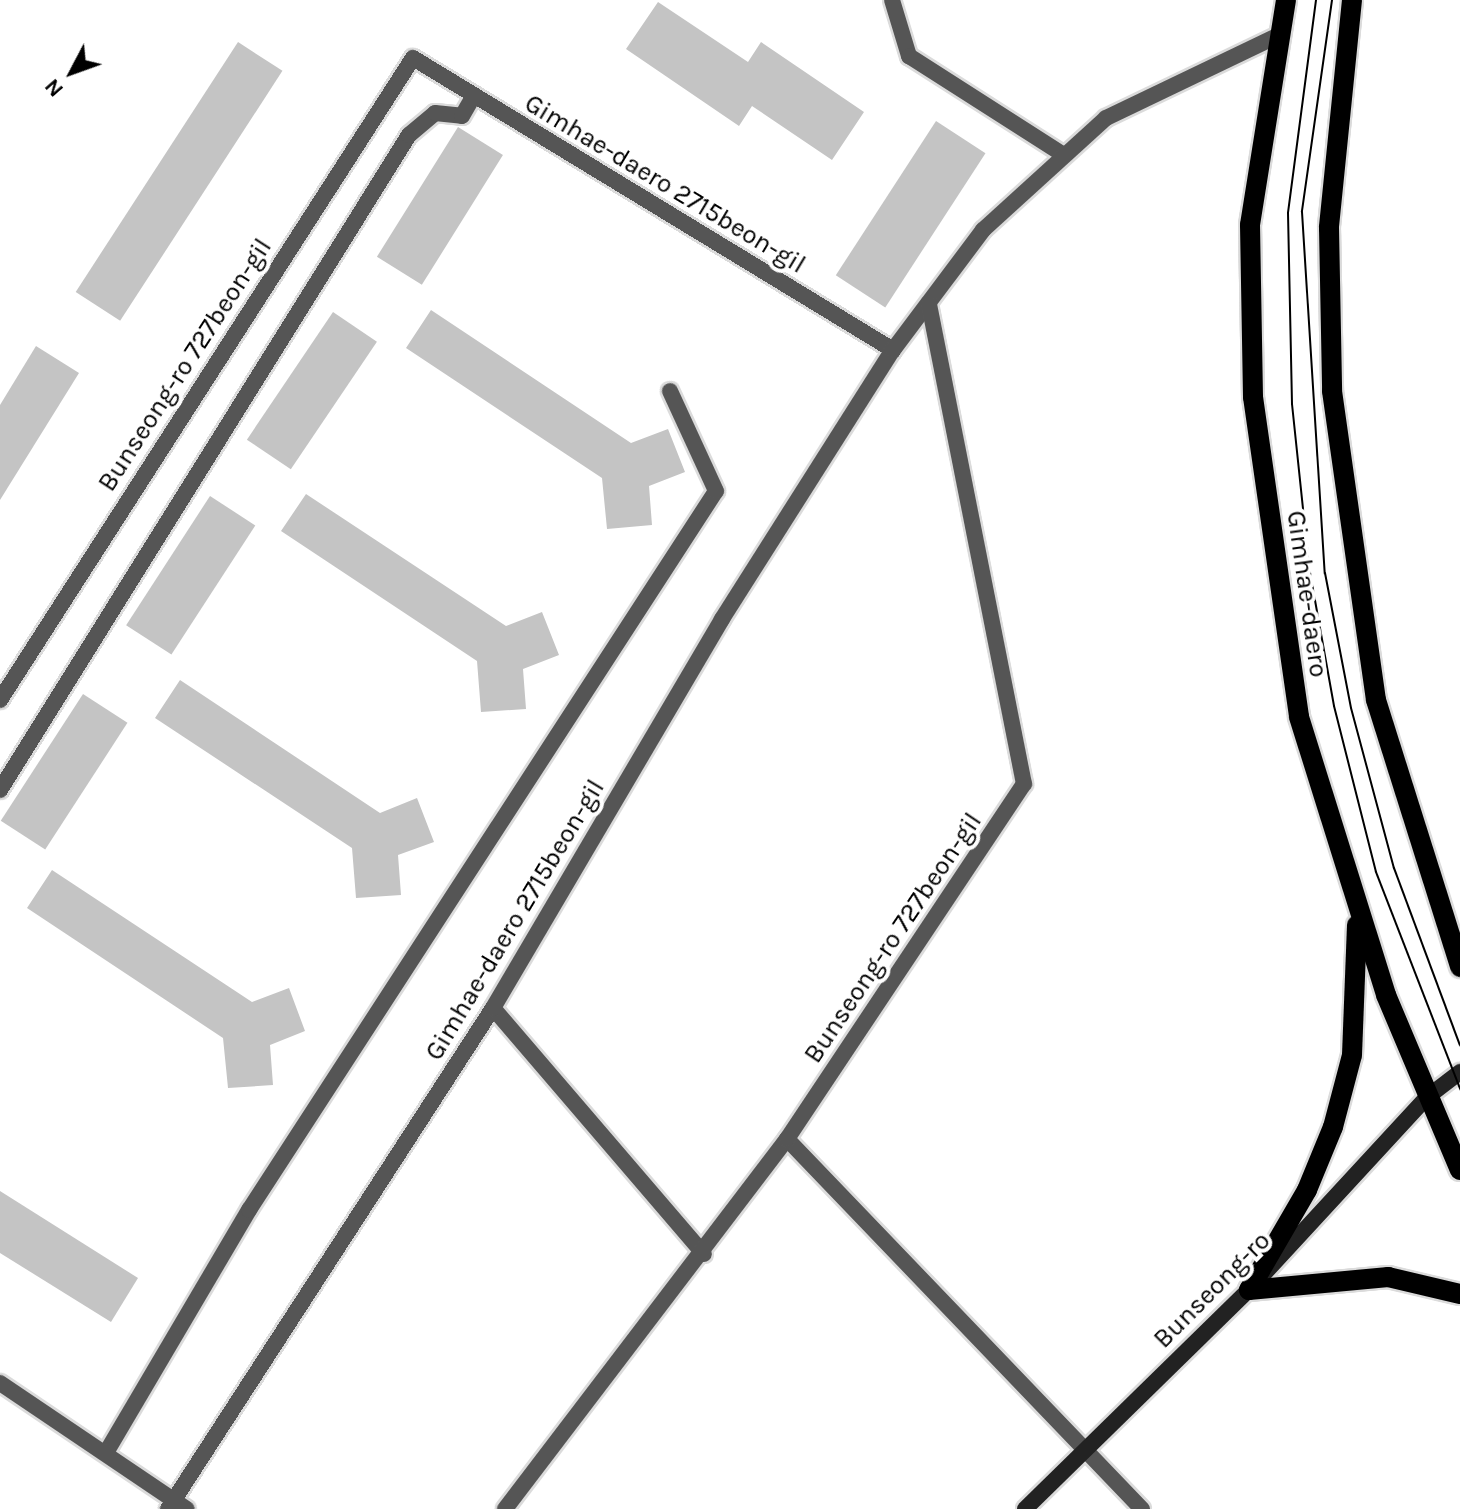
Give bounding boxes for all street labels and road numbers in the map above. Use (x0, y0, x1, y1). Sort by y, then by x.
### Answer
street label: Gimhae-daero 2715beon-gil (519, 88, 811, 280)
street label: Bunseong-ro 727beon-gil (92, 233, 278, 497)
street label: Gimhae-daero (1280, 509, 1334, 679)
street label: Gimhae-daero 2715beon-gil (419, 774, 611, 1066)
street label: Bunseong-ro 727beon-gil (798, 807, 988, 1069)
street label: Bunseong-ro (1147, 1225, 1277, 1355)

